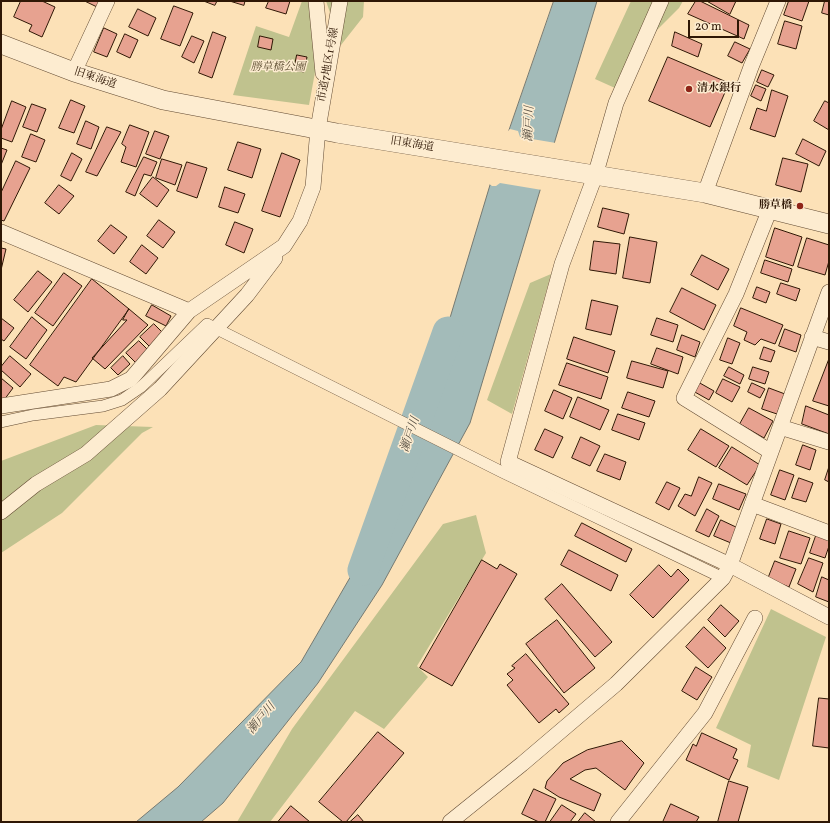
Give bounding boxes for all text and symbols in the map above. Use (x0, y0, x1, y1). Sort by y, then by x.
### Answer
scale bar (690, 12, 741, 38)
text: 20 m (695, 19, 722, 35)
street label: 市道7地区1号線 (316, 27, 342, 103)
park label: 勝草橋公園 (251, 61, 305, 75)
street label: 旧東海道 (72, 66, 118, 92)
place label: 清水銀行 (697, 82, 741, 96)
marker: 清水銀行 (684, 84, 694, 94)
water label: 瀬戸川 (522, 106, 538, 142)
street label: 旧東海道 (389, 135, 435, 155)
place label: 勝草橋 (759, 199, 792, 213)
marker: 勝草橋 (795, 201, 805, 211)
water label: 瀬戸川 (398, 416, 424, 454)
water label: 瀬戸川 (245, 701, 279, 737)

